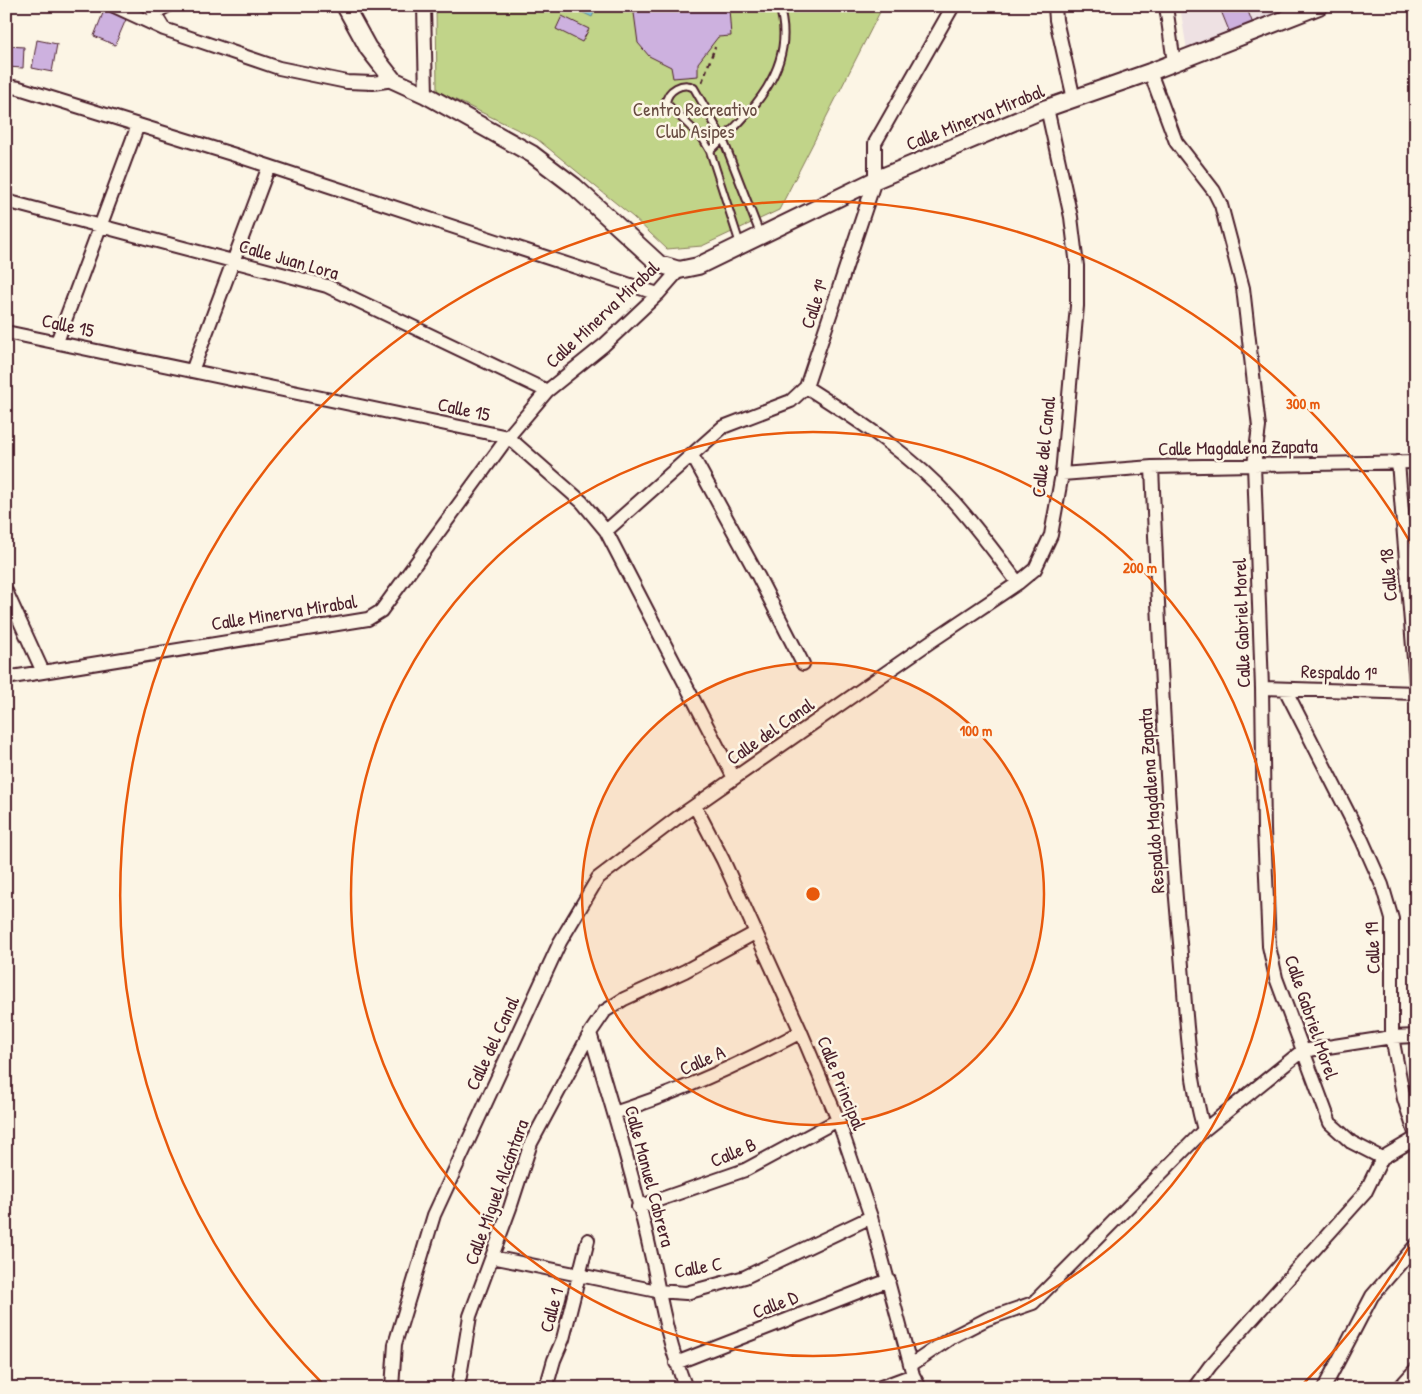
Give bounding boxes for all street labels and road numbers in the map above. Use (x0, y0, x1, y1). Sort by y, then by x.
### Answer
street label: Calle Minerva Mirabal (902, 77, 1049, 157)
street label: Calle Juan Lora (236, 232, 342, 286)
street label: Calle Minerva Mirabal (539, 254, 665, 374)
street label: Calle 1ª (794, 276, 834, 332)
street label: Calle 15 (39, 307, 97, 343)
street label: Calle 15 (435, 391, 493, 427)
street label: Calle del Canal (1025, 394, 1061, 499)
street label: Calle Magdalena Zapata (1158, 433, 1319, 461)
street label: Calle 18 (1373, 547, 1403, 603)
street label: Calle Gabriel Morel (1226, 557, 1256, 688)
street label: Calle Minerva Mirabal (209, 588, 360, 636)
street label: Respaldo 1ª (1301, 658, 1378, 686)
street label: Calle del Canal (721, 691, 820, 771)
street label: Respaldo Magdalena Zapata (1132, 707, 1170, 894)
street label: Calle 19 (1358, 922, 1386, 974)
street label: Calle Gabriel Morel (1279, 951, 1346, 1084)
street label: Calle del Canal (459, 991, 526, 1094)
street label: Calle Principal (811, 1032, 873, 1135)
street label: Calle A (675, 1039, 729, 1081)
street label: Calle Manuel Cabrera (619, 1102, 681, 1250)
street label: Calle Miguel Alcántara (458, 1115, 535, 1268)
street label: Calle B (706, 1131, 760, 1173)
street label: Calle C (672, 1250, 724, 1284)
street label: Calle D (748, 1283, 802, 1325)
street label: Calle 1 (533, 1285, 569, 1335)

